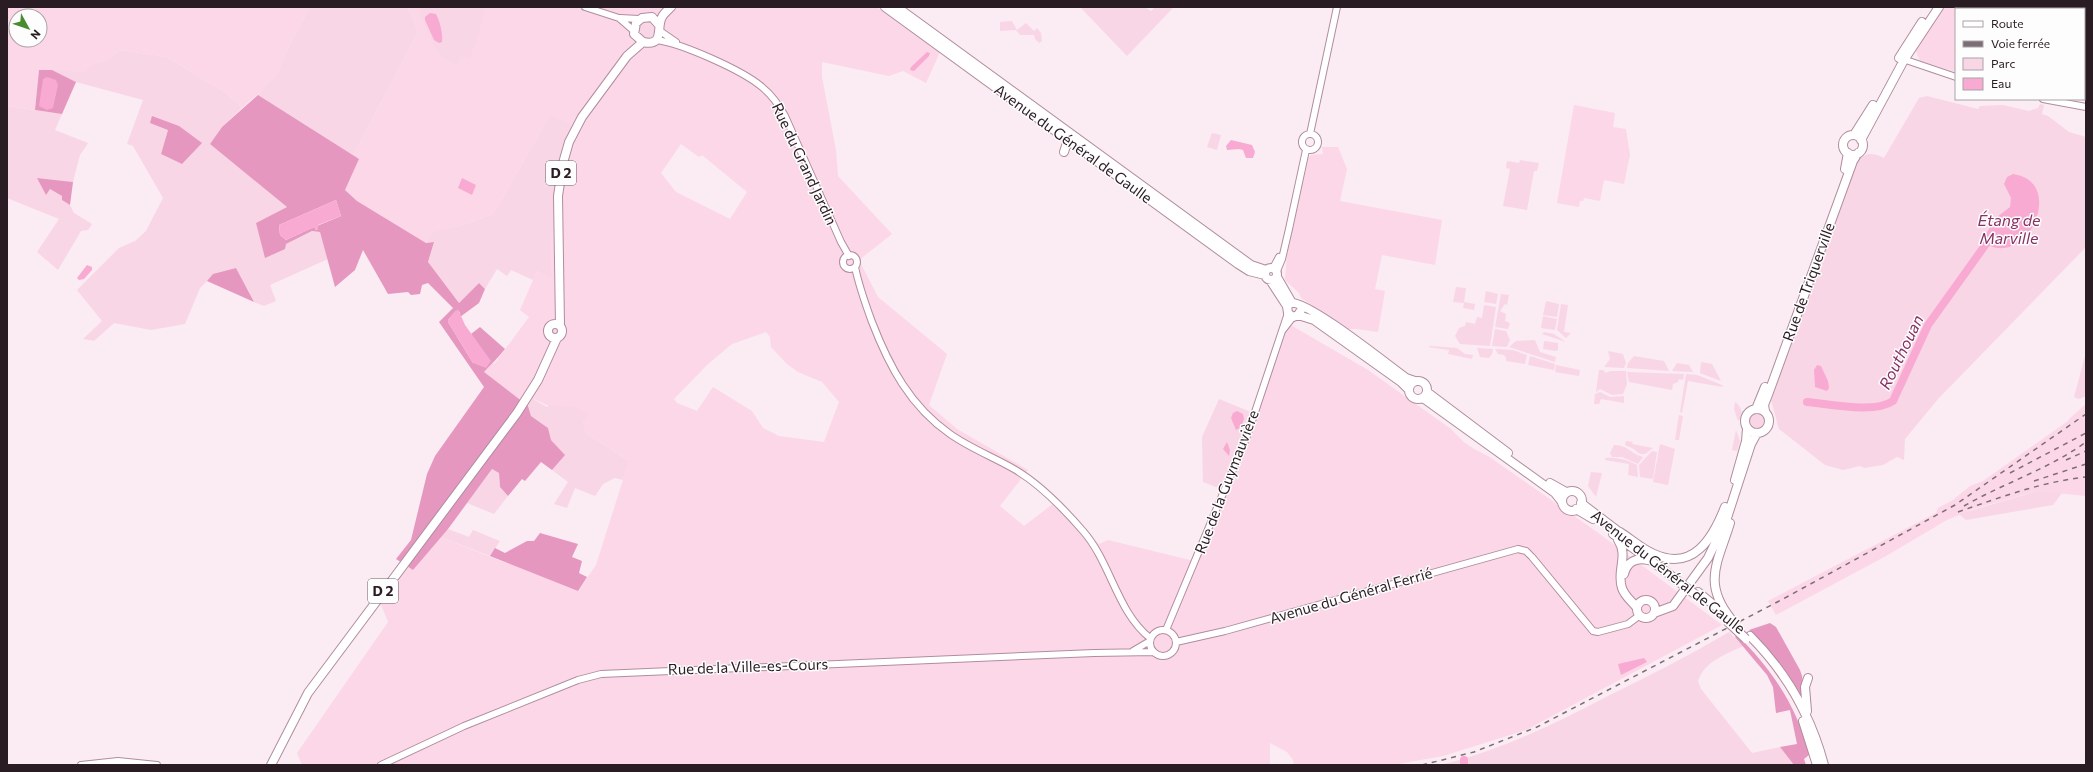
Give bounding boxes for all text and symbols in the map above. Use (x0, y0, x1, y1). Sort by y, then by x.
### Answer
north arrow (8, 8, 48, 48)
legend (1955, 8, 2085, 100)
text: Route (1991, 16, 2024, 30)
text: N (28, 27, 44, 42)
text: Voie ferrée (1991, 36, 2050, 50)
text: Parc (1991, 56, 2015, 70)
text: Eau (1991, 76, 2011, 90)
street label: Avenue du Général de Gaulle (991, 80, 1156, 207)
street label: Rue du Grand Jardin (769, 100, 841, 228)
road number: D 2 (546, 161, 576, 185)
water label: Étang de Marville (1978, 210, 2041, 247)
street label: Rue de Triquerville (1778, 220, 1838, 343)
water label: Routhouan (1874, 311, 1927, 392)
street label: Rue de la Guymauvière (1190, 407, 1262, 556)
street label: Avenue du Général de Gaulle (1588, 505, 1749, 637)
street label: Avenue du Général Ferrié (1267, 563, 1434, 627)
road number: D 2 (368, 579, 398, 603)
street label: Rue de la Ville-es-Cours (668, 654, 829, 678)

